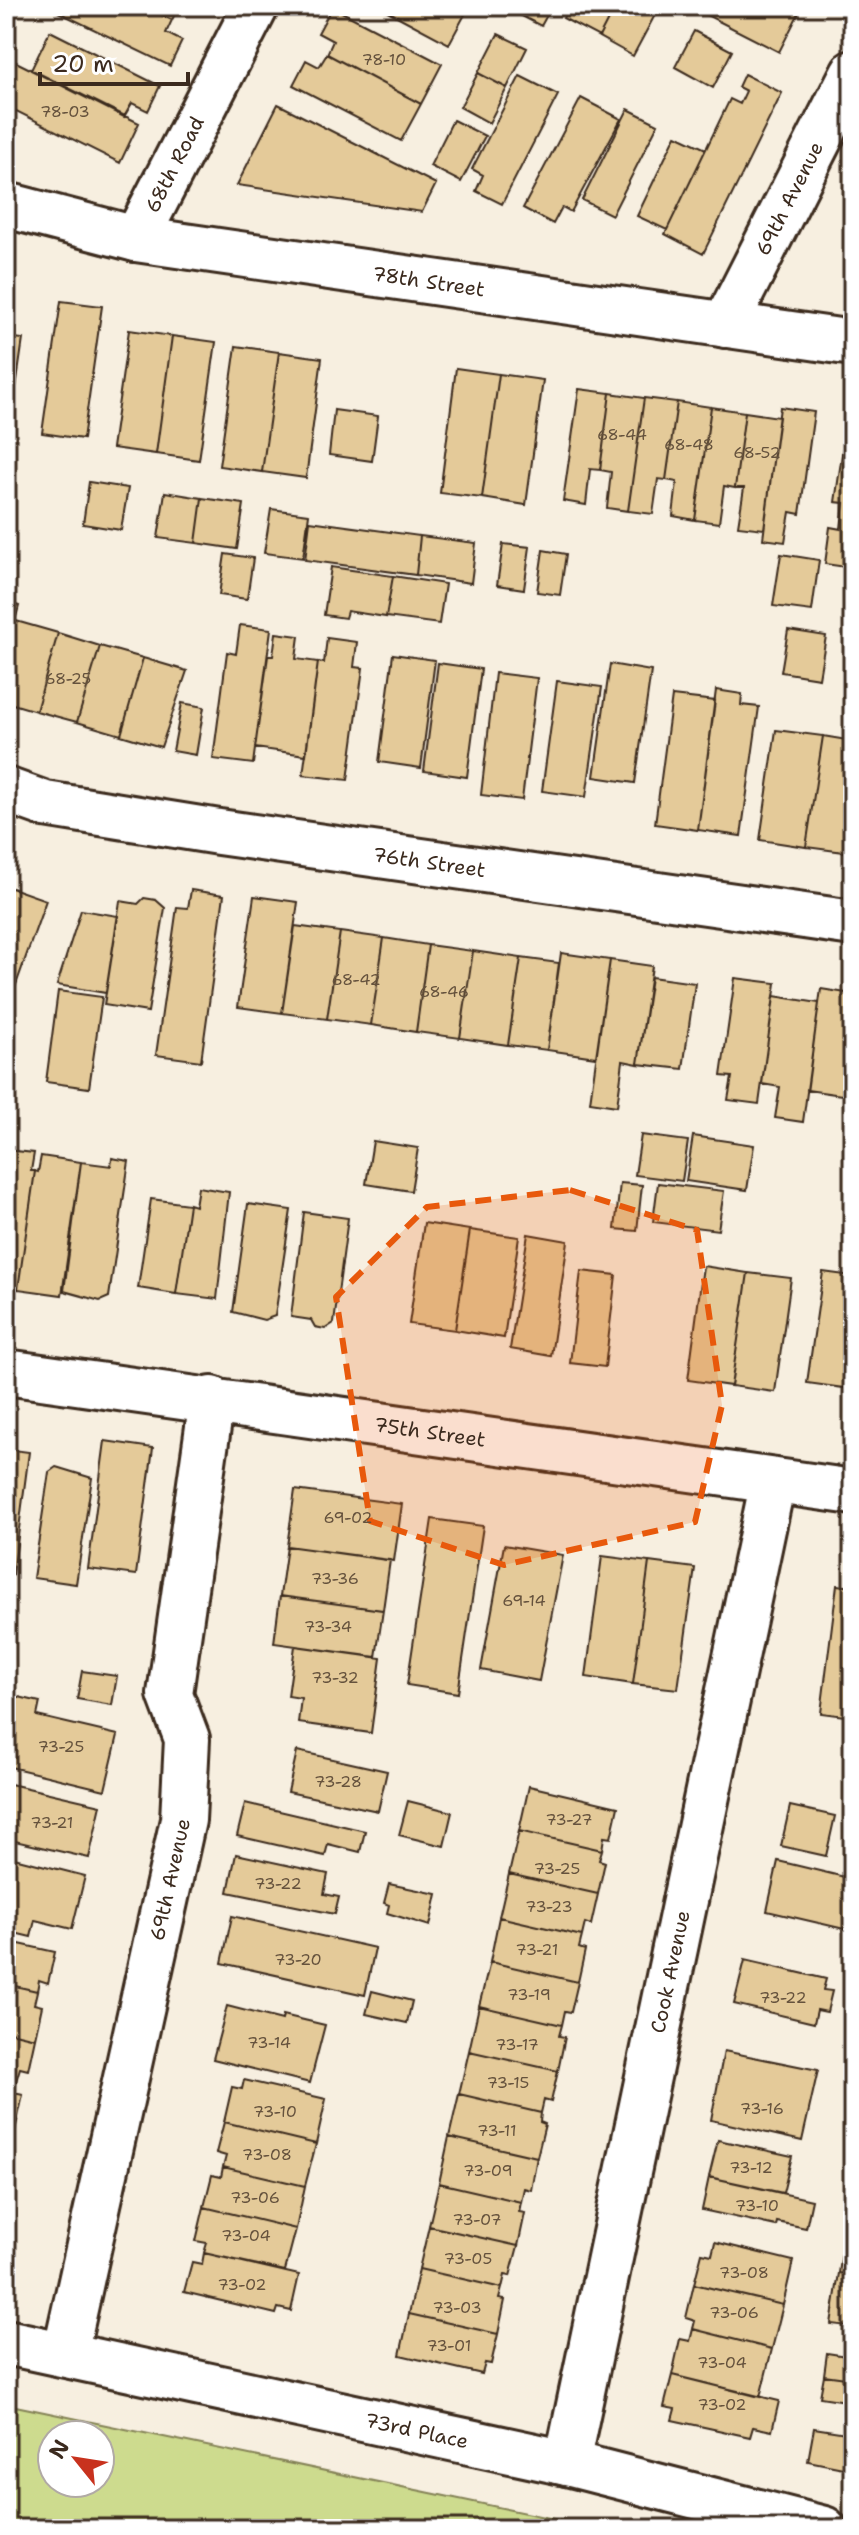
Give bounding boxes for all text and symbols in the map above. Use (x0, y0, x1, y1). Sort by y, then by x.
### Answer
scale bar (40, 36, 188, 86)
text: 20 m (52, 48, 114, 80)
house number: 78-10 (362, 49, 406, 70)
house number: 78-03 (40, 101, 90, 122)
street label: 68th Road (139, 111, 210, 217)
street label: 69th Avenue (750, 137, 829, 260)
street label: 78th Street (371, 260, 487, 302)
house number: 68-44 (597, 424, 647, 445)
house number: 68-48 (664, 434, 714, 455)
house number: 68-52 (733, 442, 781, 463)
house number: 68-25 (45, 668, 91, 689)
street label: 76th Street (371, 841, 487, 883)
house number: 68-42 (331, 969, 381, 990)
house number: 68-46 (419, 981, 469, 1002)
street label: 75th Street (372, 1411, 487, 1453)
house number: 69-02 (324, 1507, 372, 1528)
house number: 73-36 (311, 1568, 359, 1589)
house number: 69-14 (502, 1590, 546, 1611)
house number: 73-34 (304, 1616, 352, 1637)
house number: 73-32 (311, 1667, 359, 1688)
house number: 73-25 (38, 1736, 84, 1757)
house number: 73-28 (314, 1771, 362, 1792)
house number: 73-27 (545, 1809, 593, 1830)
house number: 73-21 (31, 1812, 73, 1833)
street label: 69th Avenue (144, 1816, 196, 1943)
house number: 73-25 (534, 1858, 580, 1879)
house number: 73-22 (254, 1873, 302, 1894)
house number: 73-23 (525, 1896, 573, 1917)
street label: Cook Avenue (645, 1908, 696, 2035)
house number: 73-21 (516, 1939, 558, 1960)
house number: 73-20 (274, 1949, 322, 1970)
house number: 73-19 (507, 1984, 551, 2005)
house number: 73-22 (759, 1987, 807, 2008)
house number: 73-14 (247, 2032, 291, 2053)
house number: 73-17 (495, 2034, 539, 2055)
house number: 73-15 (487, 2072, 529, 2093)
house number: 73-16 (740, 2098, 784, 2119)
house number: 73-10 (253, 2101, 297, 2122)
house number: 73-11 (477, 2120, 517, 2141)
house number: 73-08 (242, 2144, 292, 2165)
house number: 73-12 (729, 2157, 773, 2178)
house number: 73-09 (463, 2160, 513, 2181)
house number: 73-06 (230, 2187, 280, 2208)
house number: 73-10 (735, 2195, 779, 2216)
house number: 73-07 (452, 2209, 502, 2230)
house number: 73-04 (221, 2225, 271, 2246)
house number: 73-05 (444, 2248, 492, 2269)
house number: 73-08 (719, 2262, 769, 2283)
house number: 73-02 (217, 2274, 267, 2295)
house number: 73-03 (432, 2297, 482, 2318)
house number: 73-06 (709, 2302, 759, 2323)
house number: 73-01 (427, 2335, 472, 2356)
house number: 73-04 (697, 2352, 747, 2373)
house number: 73-02 (697, 2394, 747, 2415)
street label: 73rd Place (362, 2407, 471, 2454)
north arrow (36, 2419, 116, 2499)
text: N (42, 2434, 76, 2464)

